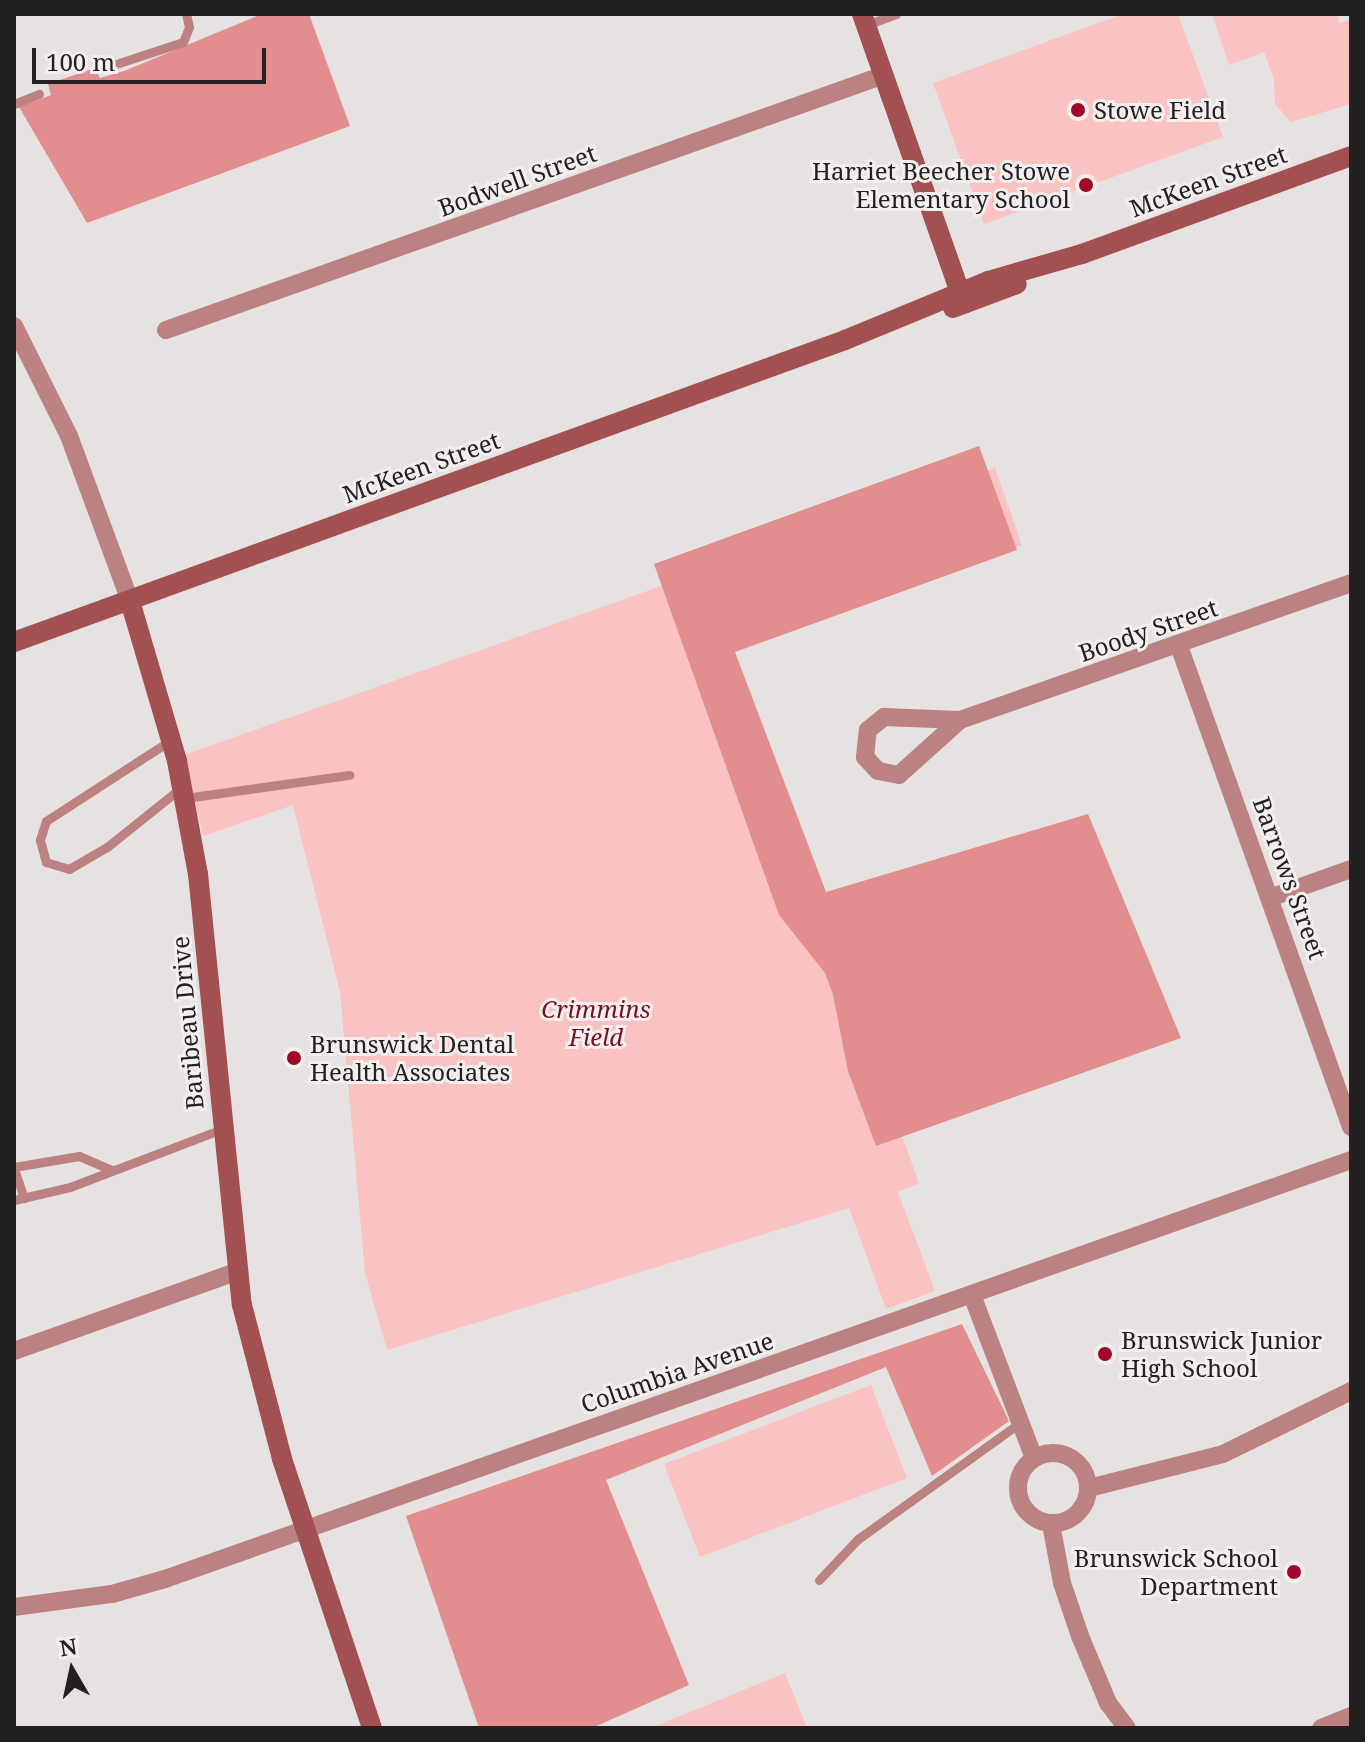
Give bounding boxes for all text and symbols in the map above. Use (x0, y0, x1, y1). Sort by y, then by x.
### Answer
scale bar (36, 32, 270, 82)
text: 100 m (46, 45, 115, 78)
place label: Stowe Field (1094, 96, 1226, 124)
marker: Stowe Field (1069, 101, 1087, 119)
street label: Bodwell Street (434, 138, 600, 222)
street label: McKeen Street (1126, 139, 1290, 223)
place label: Harriet Beecher Stowe Elementary School (812, 157, 1070, 213)
marker: Harriet Beecher Stowe Elementary School (1077, 176, 1095, 194)
street label: McKeen Street (339, 425, 503, 509)
street label: Boody Street (1075, 593, 1221, 667)
street label: Barrows Street (1247, 793, 1333, 963)
street label: Baribeau Drive (165, 935, 209, 1111)
park label: Crimmins Field (541, 995, 651, 1051)
place label: Brunswick Dental Health Associates (310, 1030, 514, 1086)
marker: Brunswick Dental Health Associates (285, 1049, 303, 1067)
street label: Columbia Avenue (577, 1326, 777, 1418)
place label: Brunswick Junior High School (1121, 1326, 1322, 1382)
marker: Brunswick Junior High School (1096, 1345, 1114, 1363)
place label: Brunswick School Department (1074, 1544, 1278, 1600)
marker: Brunswick School Department (1285, 1563, 1303, 1581)
north arrow (32, 1630, 112, 1710)
text: N (57, 1630, 79, 1662)

